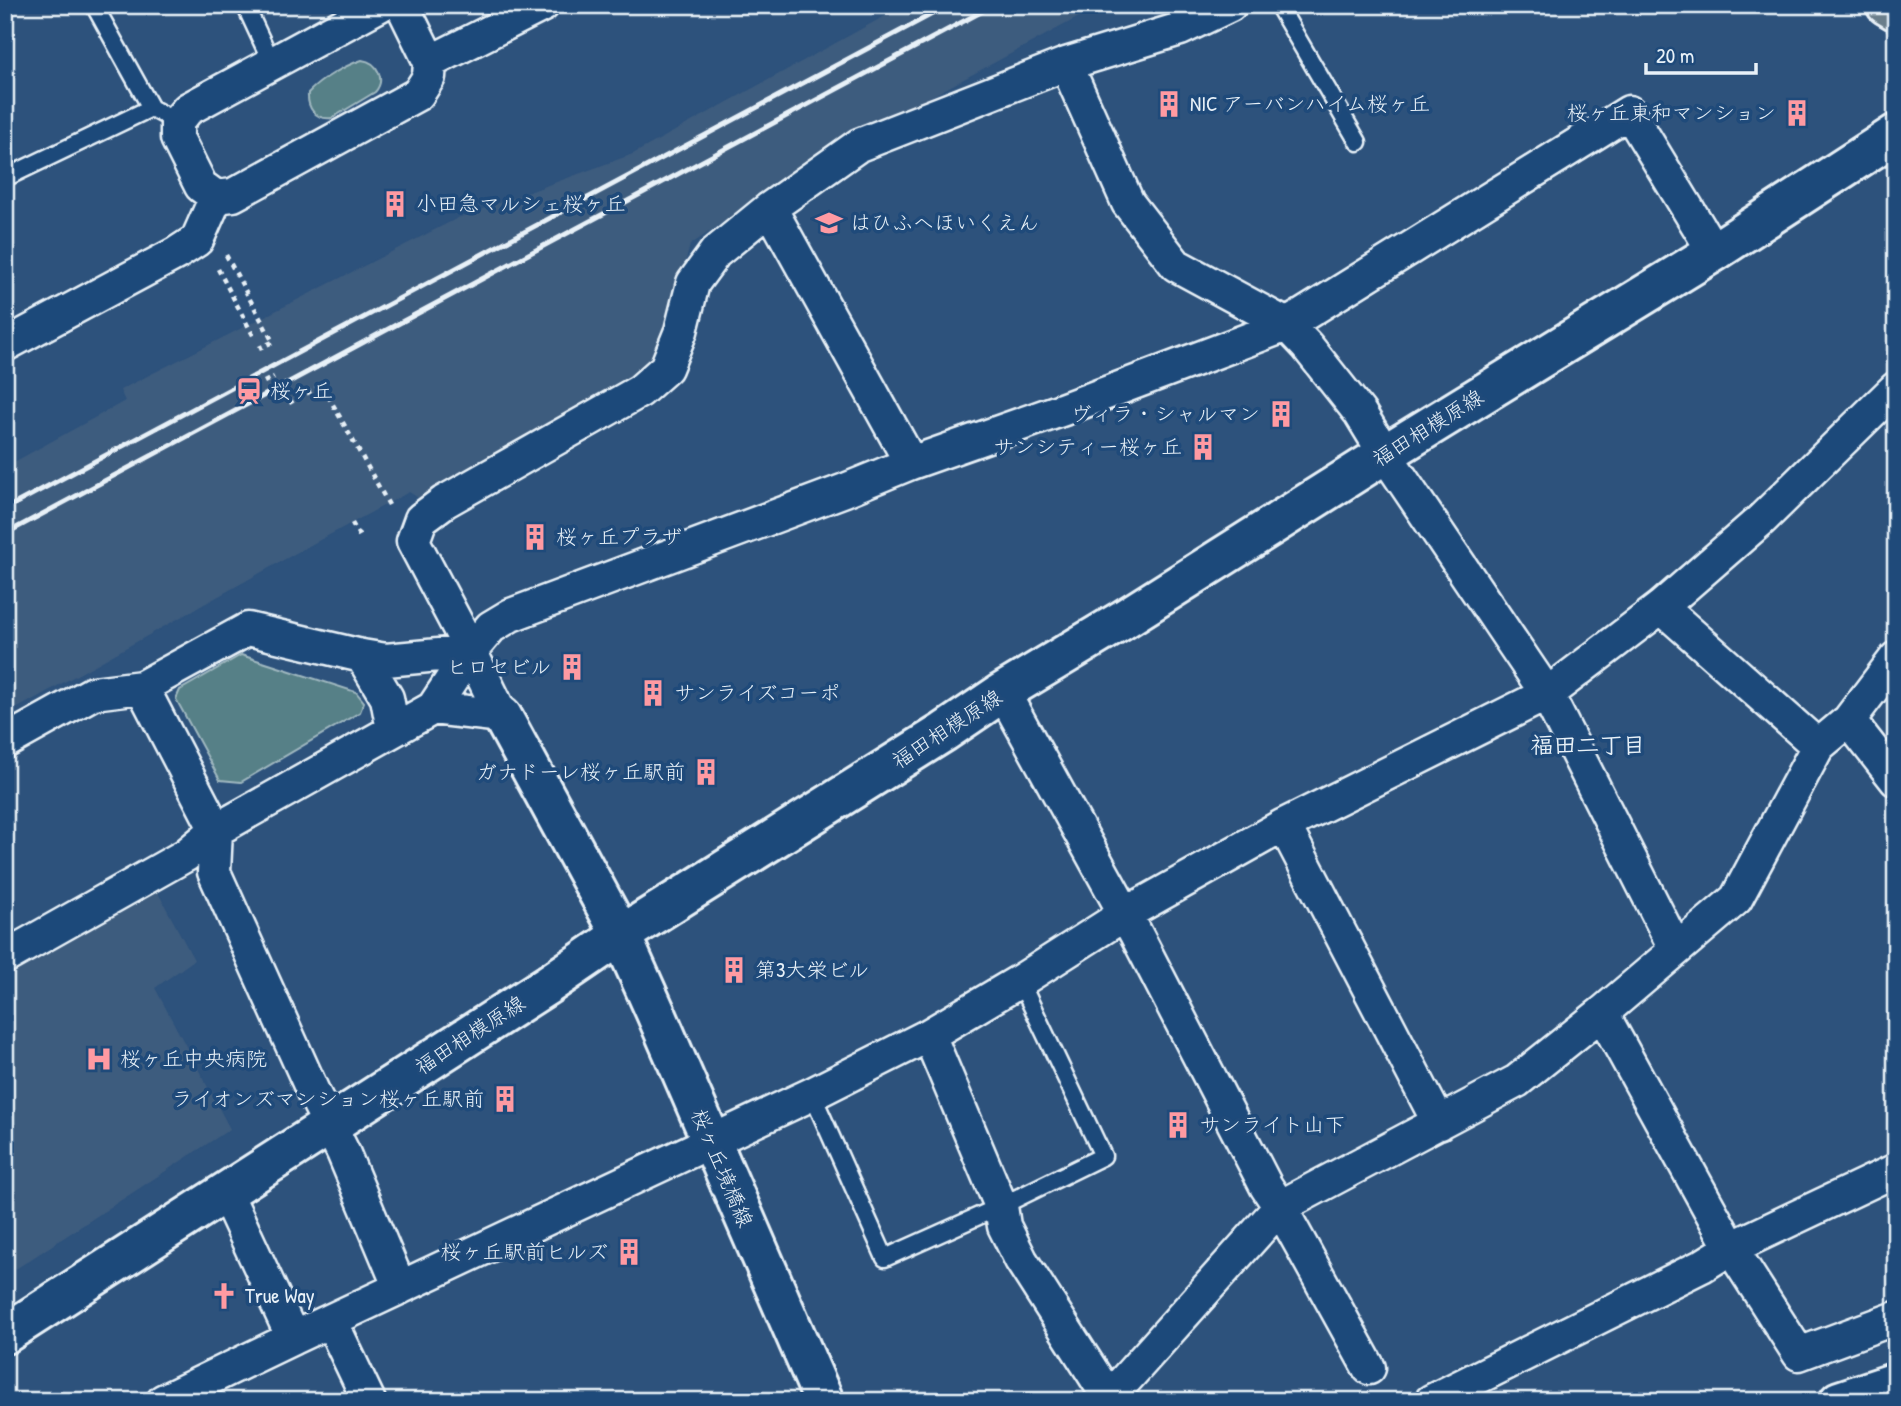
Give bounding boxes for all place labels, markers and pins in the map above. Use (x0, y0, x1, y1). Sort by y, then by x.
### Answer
building icon: NIC アーバンハイム桜ヶ丘 (1154, 89, 1184, 119)
place label: NIC アーバンハイム桜ヶ丘 (1190, 89, 1430, 118)
place label: 桜ヶ丘東和マンション (1567, 98, 1776, 127)
building icon: 桜ヶ丘東和マンション (1782, 98, 1812, 128)
building icon: 小田急マルシェ桜ヶ丘 (380, 189, 410, 219)
place label: 小田急マルシェ桜ヶ丘 (416, 189, 626, 218)
school or university icon: はひふへほいくえん (814, 208, 844, 238)
place label: はひふへほいくえん (850, 208, 1039, 237)
station icon: 桜ヶ丘 (234, 376, 264, 406)
place label: 桜ヶ丘 (270, 376, 333, 405)
place label: ヴィラ・シャルマン (1071, 399, 1260, 428)
building icon: ヴィラ・シャルマン (1266, 399, 1296, 429)
place label: サンシティー桜ヶ丘 (993, 432, 1182, 461)
building icon: サンシティー桜ヶ丘 (1188, 432, 1218, 462)
building icon: 桜ヶ丘プラザ (520, 522, 550, 552)
place label: 桜ヶ丘プラザ (556, 522, 682, 551)
place label: ヒロセビル (446, 652, 551, 681)
building icon: ヒロセビル (557, 652, 587, 682)
building icon: サンライズコーポ (638, 678, 668, 708)
place label: サンライズコーポ (674, 678, 840, 707)
place label: ガナドーレ桜ヶ丘駅前 (476, 757, 685, 786)
building icon: ガナドーレ桜ヶ丘駅前 (691, 757, 721, 787)
building icon: 第3大栄ビル (719, 955, 749, 985)
place label: 第3大栄ビル (755, 955, 869, 984)
hospital icon: 桜ヶ丘中央病院 (84, 1044, 114, 1074)
place label: 桜ヶ丘中央病院 (120, 1044, 267, 1073)
place label: ライオンズマンション桜ヶ丘駅前 (172, 1084, 484, 1113)
building icon: ライオンズマンション桜ヶ丘駅前 (490, 1084, 520, 1114)
building icon: サンライト山下 (1163, 1110, 1193, 1140)
place label: サンライト山下 (1199, 1110, 1345, 1139)
place label: 桜ヶ丘駅前ヒルズ (440, 1237, 608, 1266)
building icon: 桜ヶ丘駅前ヒルズ (614, 1237, 644, 1267)
church icon: True Way (209, 1281, 239, 1311)
place label: True Way (245, 1281, 315, 1310)

